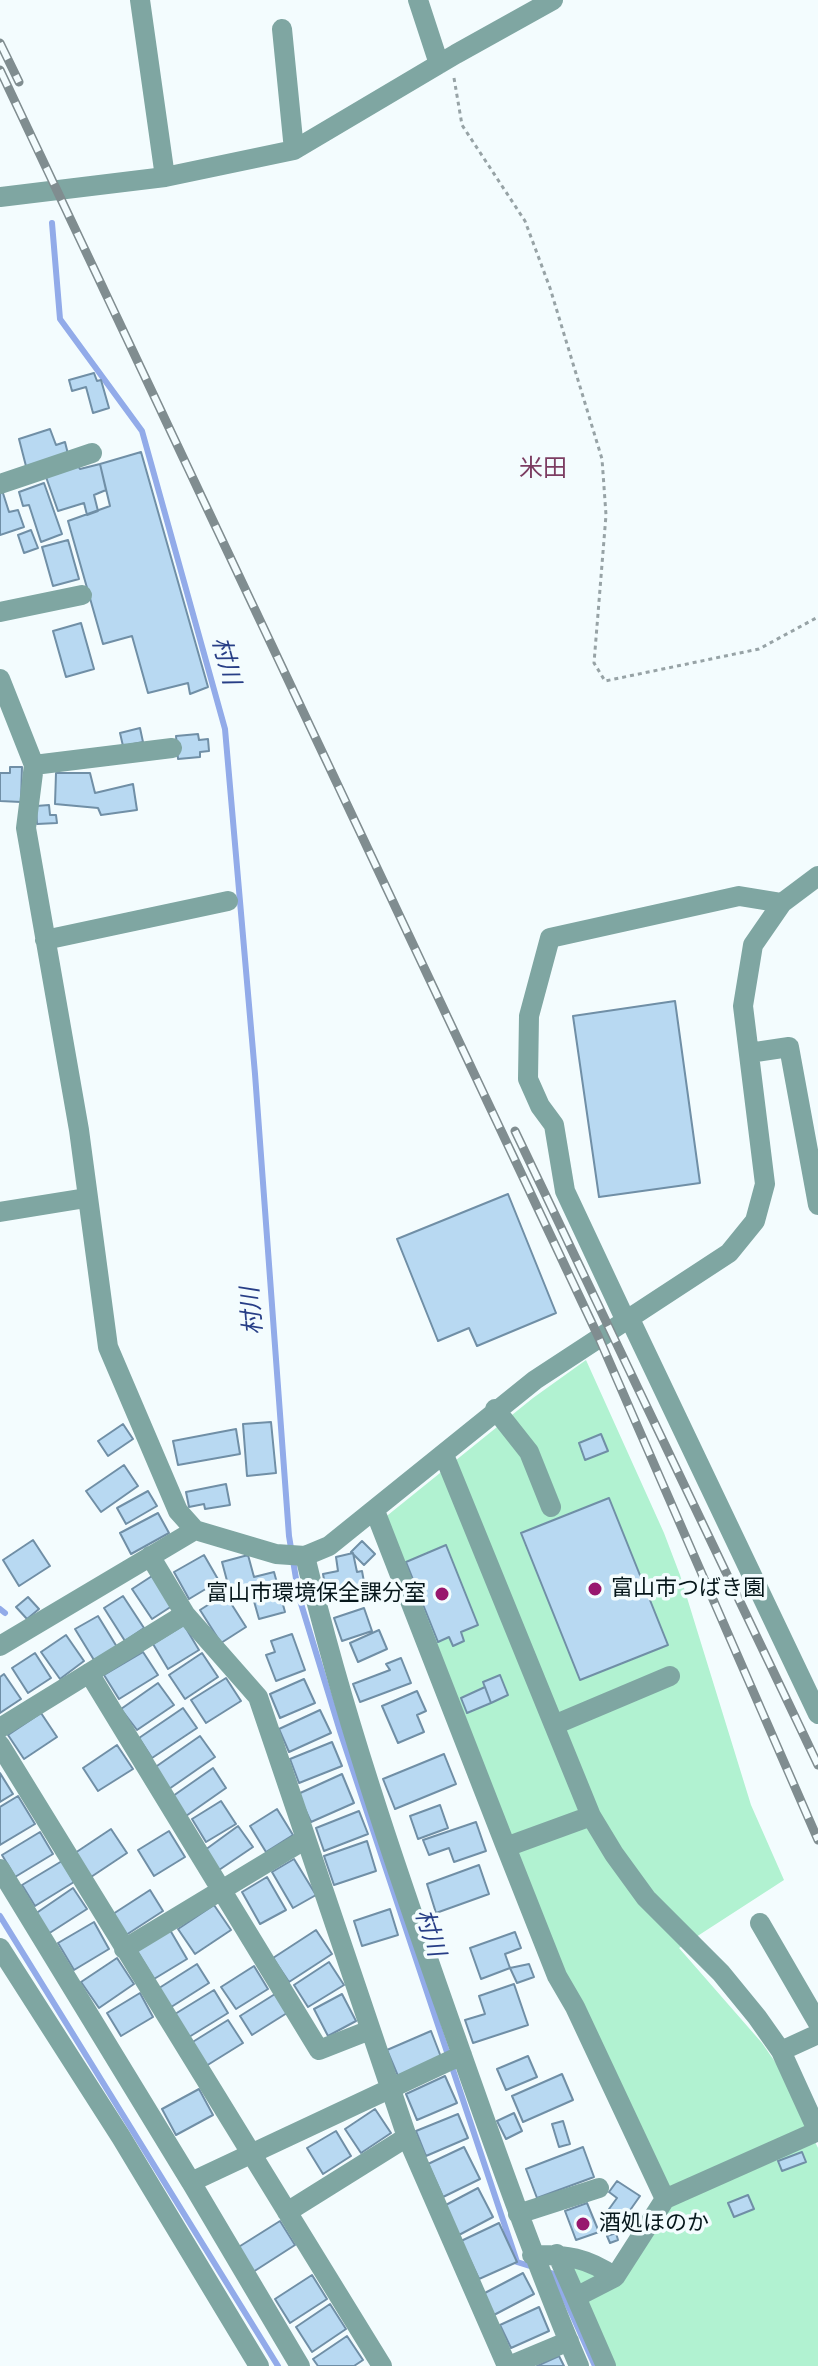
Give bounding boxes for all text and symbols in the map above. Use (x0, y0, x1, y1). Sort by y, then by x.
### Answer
district label: 米田 (519, 455, 567, 483)
water label: 村川 (205, 634, 245, 688)
water label: 村川 (237, 1286, 269, 1336)
place label: 富山市つばき園 (611, 1576, 765, 1602)
marker: 富山市つばき園 (586, 1580, 604, 1598)
place label: 富山市環境保全課分室 (206, 1581, 426, 1607)
marker: 富山市環境保全課分室 (433, 1585, 451, 1603)
water label: 村川 (408, 1906, 450, 1960)
place label: 酒処ほのか (599, 2211, 709, 2237)
marker: 酒処ほのか (574, 2215, 592, 2233)

